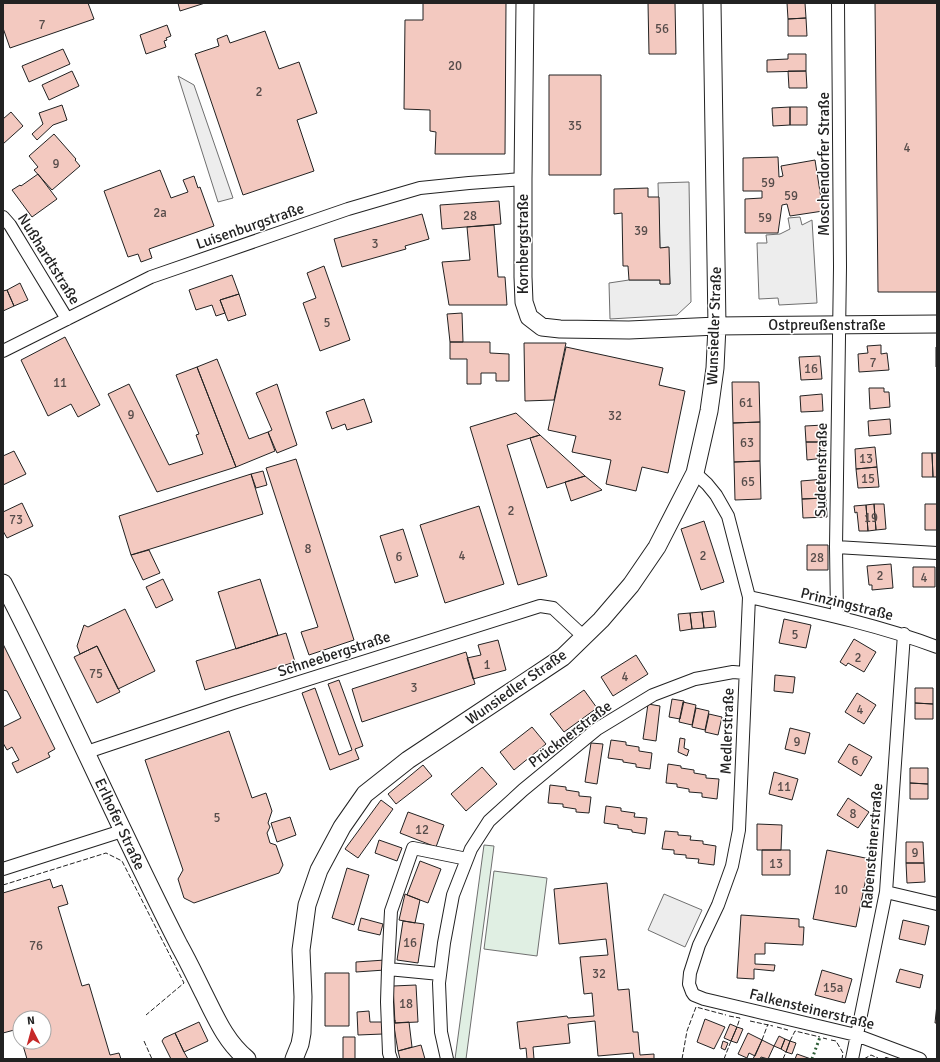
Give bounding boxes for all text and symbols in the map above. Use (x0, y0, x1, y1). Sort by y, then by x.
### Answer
house number: 7 (38, 17, 46, 33)
house number: 56 (655, 21, 669, 37)
house number: 20 (448, 58, 462, 74)
house number: 2 (255, 84, 263, 100)
street label: Moschendorfer Straße (815, 92, 833, 236)
house number: 35 (568, 118, 582, 134)
house number: 4 (903, 140, 911, 156)
house number: 9 (52, 156, 60, 172)
house number: 59 (761, 175, 775, 191)
house number: 59 (784, 188, 798, 204)
street label: Kornbergstraße (514, 194, 532, 294)
street label: Luisenburgstraße (194, 199, 306, 253)
house number: 2a (153, 205, 167, 221)
house number: 28 (463, 208, 477, 224)
street label: Nußhardtstraße (14, 210, 84, 308)
house number: 59 (758, 210, 772, 226)
house number: 39 (634, 223, 648, 239)
house number: 3 (371, 236, 379, 252)
street label: Wunsiedler Straße (703, 266, 725, 386)
house number: 5 (323, 315, 331, 331)
street label: Ostpreußenstraße (768, 316, 886, 334)
house number: 7 (869, 355, 877, 371)
house number: 16 (804, 361, 818, 377)
house number: 11 (53, 375, 67, 391)
house number: 61 (739, 395, 753, 411)
house number: 9 (127, 407, 135, 423)
house number: 32 (608, 408, 622, 424)
street label: Sudetenstraße (811, 423, 831, 517)
house number: 63 (740, 435, 754, 451)
house number: 13 (859, 451, 873, 467)
house number: 15 (861, 471, 875, 487)
house number: 65 (741, 474, 755, 490)
house number: 2 (507, 503, 515, 519)
house number: 19 (864, 510, 878, 526)
house number: 73 (9, 512, 23, 528)
house number: 8 (304, 541, 312, 557)
house number: 4 (458, 548, 466, 564)
house number: 2 (699, 548, 707, 564)
house number: 6 (395, 549, 403, 565)
house number: 28 (810, 550, 824, 566)
house number: 2 (876, 568, 884, 584)
house number: 4 (920, 570, 928, 586)
street label: Prinzingstraße (799, 584, 895, 624)
street label: Schneebergstraße (275, 627, 393, 681)
house number: 5 (791, 627, 799, 643)
street label: Wunsiedler Straße (462, 646, 570, 728)
house number: 2 (854, 650, 862, 666)
house number: 1 (483, 657, 491, 673)
house number: 75 (89, 666, 103, 682)
house number: 4 (621, 669, 629, 685)
house number: 3 (410, 680, 418, 696)
street label: Medlerstraße (716, 687, 738, 775)
street label: Prücknerstraße (525, 697, 615, 771)
house number: 4 (856, 702, 864, 718)
house number: 9 (793, 734, 801, 750)
house number: 6 (851, 753, 859, 769)
street label: Erlhofer Straße (91, 775, 149, 873)
house number: 11 (777, 779, 791, 795)
street label: Rabensteinerstraße (858, 782, 886, 910)
house number: 8 (849, 806, 857, 822)
house number: 5 (213, 810, 221, 826)
house number: 12 (415, 822, 429, 838)
house number: 9 (911, 845, 919, 861)
house number: 13 (769, 856, 783, 872)
house number: 10 (834, 882, 848, 898)
house number: 16 (403, 935, 417, 951)
house number: 76 (29, 938, 43, 954)
house number: 32 (592, 966, 606, 982)
house number: 15a (823, 980, 843, 996)
street label: Falkensteinerstraße (748, 985, 876, 1033)
house number: 18 (399, 996, 413, 1012)
north arrow (12, 1010, 52, 1050)
text: N (27, 1014, 35, 1027)

